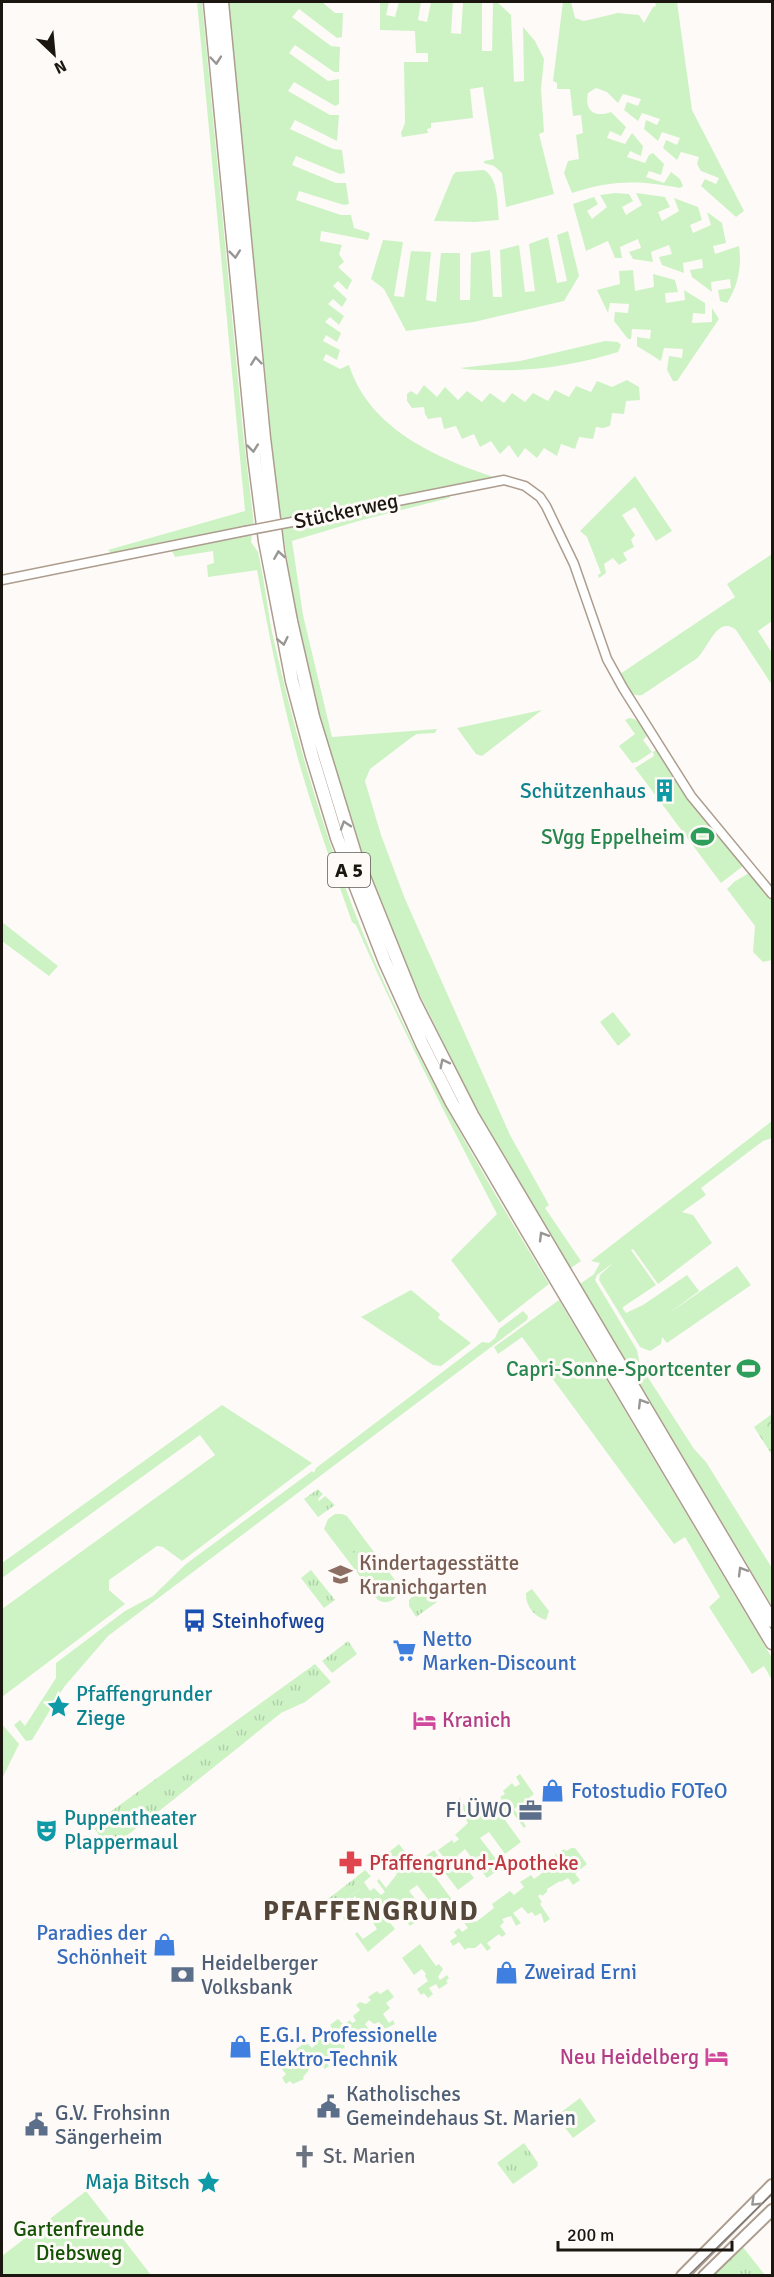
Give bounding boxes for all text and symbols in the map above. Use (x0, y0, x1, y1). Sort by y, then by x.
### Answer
north arrow (24, 24, 84, 84)
text: N (51, 55, 70, 78)
one-way arrow (209, 55, 222, 64)
one-way arrow (228, 249, 241, 258)
one-way arrow (250, 357, 263, 366)
one-way arrow (246, 443, 259, 452)
street label: Stückerweg (292, 487, 400, 535)
one-way arrow (273, 550, 285, 559)
one-way arrow (276, 635, 289, 645)
place label: Schützenhaus (520, 778, 646, 804)
building icon: Schützenhaus (651, 778, 677, 804)
one-way arrow (340, 821, 352, 831)
place label: SVgg Eppelheim (541, 824, 685, 850)
sports icon: SVgg Eppelheim (690, 824, 716, 850)
road number: A 5 (328, 853, 370, 887)
one-way arrow (440, 1059, 452, 1070)
one-way arrow (538, 1232, 550, 1242)
place label: Capri-Sonne-Sportcenter (506, 1356, 731, 1382)
sports icon: Capri-Sonne-Sportcenter (736, 1356, 762, 1382)
one-way arrow (638, 1399, 650, 1409)
place label: Kindertagesstätte Kranichgarten (359, 1550, 519, 1600)
school or university icon: Kindertagesstätte Kranichgarten (328, 1562, 354, 1588)
one-way arrow (738, 1567, 750, 1577)
bus stop icon: Steinhofweg (181, 1608, 207, 1634)
place label: Steinhofweg (212, 1608, 325, 1634)
place label: Netto Marken-Discount (422, 1626, 576, 1676)
supermarket icon: Netto Marken-Discount (391, 1638, 417, 1664)
place label: Pfaffengrunder Ziege (76, 1681, 212, 1731)
place icon: Pfaffengrunder Ziege (45, 1693, 71, 1719)
hotel icon: Kranich (411, 1707, 437, 1733)
place label: Kranich (442, 1707, 511, 1733)
shop icon: Fotostudio FOTeO (540, 1778, 566, 1804)
place label: Fotostudio FOTeO (571, 1778, 728, 1804)
place label: FLÜWO (445, 1797, 512, 1823)
office icon: FLÜWO (517, 1797, 543, 1823)
place label: Puppentheater Plappermaul (64, 1805, 197, 1855)
theatre icon: Puppentheater Plappermaul (33, 1817, 59, 1843)
pharmacy icon: Pfaffengrund-Apotheke (338, 1850, 364, 1876)
place label: Pfaffengrund-Apotheke (369, 1850, 579, 1876)
district label: PFAFFENGRUND (263, 1895, 479, 1928)
place label: Paradies der Schönheit (36, 1920, 147, 1970)
shop icon: Paradies der Schönheit (152, 1932, 178, 1958)
place label: Heidelberger Volksbank (201, 1950, 318, 2000)
shop icon: Zweirad Erni (493, 1959, 519, 1985)
place label: Zweirad Erni (524, 1959, 637, 1985)
bank icon: Heidelberger Volksbank (170, 1962, 196, 1988)
place label: E.G.I. Professionelle Elektro-Technik (259, 2022, 438, 2072)
shop icon: E.G.I. Professionelle Elektro-Technik (228, 2034, 254, 2060)
place label: Neu Heidelberg (560, 2044, 699, 2070)
hotel icon: Neu Heidelberg (704, 2044, 730, 2070)
place label: Katholisches Gemeindehaus St. Marien (346, 2081, 576, 2131)
public building icon: Katholisches Gemeindehaus St. Marien (315, 2093, 341, 2119)
place label: G.V. Frohsinn Sängerheim (55, 2100, 170, 2150)
public building icon: G.V. Frohsinn Sängerheim (24, 2112, 50, 2138)
church icon: St. Marien (292, 2143, 318, 2169)
place label: St. Marien (323, 2143, 416, 2169)
place label: Maja Bitsch (85, 2169, 190, 2195)
place icon: Maja Bitsch (195, 2169, 221, 2195)
one-way arrow (751, 2195, 762, 2206)
scale bar (558, 2214, 732, 2252)
park label: Gartenfreunde Diebsweg (13, 2216, 145, 2266)
text: 200 m (567, 2224, 614, 2246)

